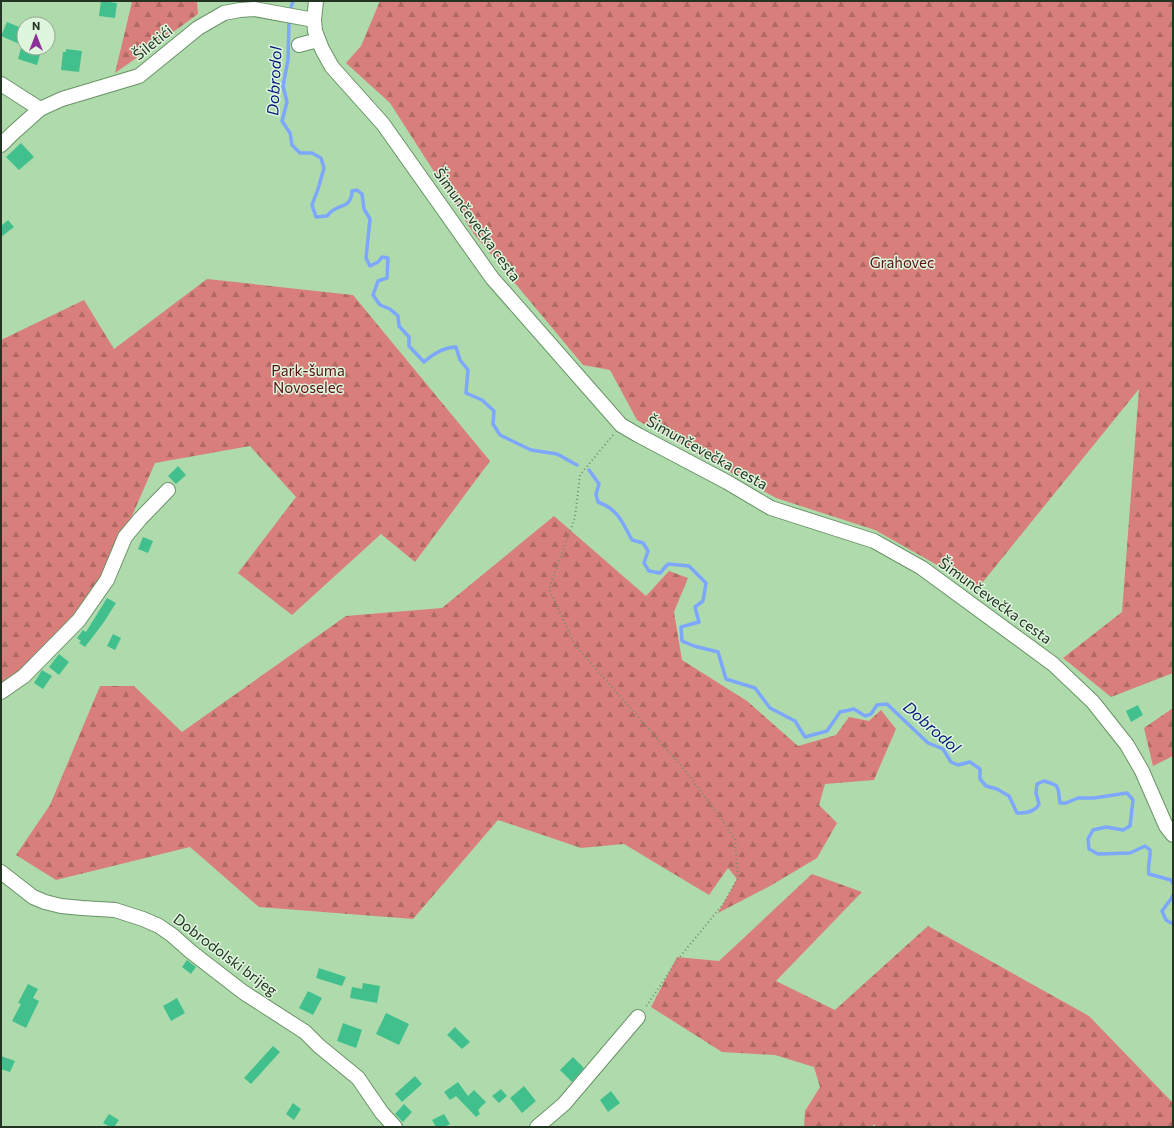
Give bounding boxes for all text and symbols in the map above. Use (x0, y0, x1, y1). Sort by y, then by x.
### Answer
north arrow (16, 16, 56, 56)
text: N (32, 19, 40, 32)
street label: Šiletići (128, 20, 176, 64)
water label: Dobrodol (262, 45, 285, 116)
street label: Šimunčevečka cesta (431, 164, 526, 285)
park label: Grahovec (870, 253, 934, 271)
park label: Park-šuma Novoselec (271, 361, 345, 396)
street label: Šimunčevečka cesta (644, 411, 772, 493)
street label: Šimunčevečka cesta (935, 552, 1056, 647)
water label: Dobrodol (900, 697, 965, 757)
street label: Dobrodolski brijeg (170, 909, 281, 999)

